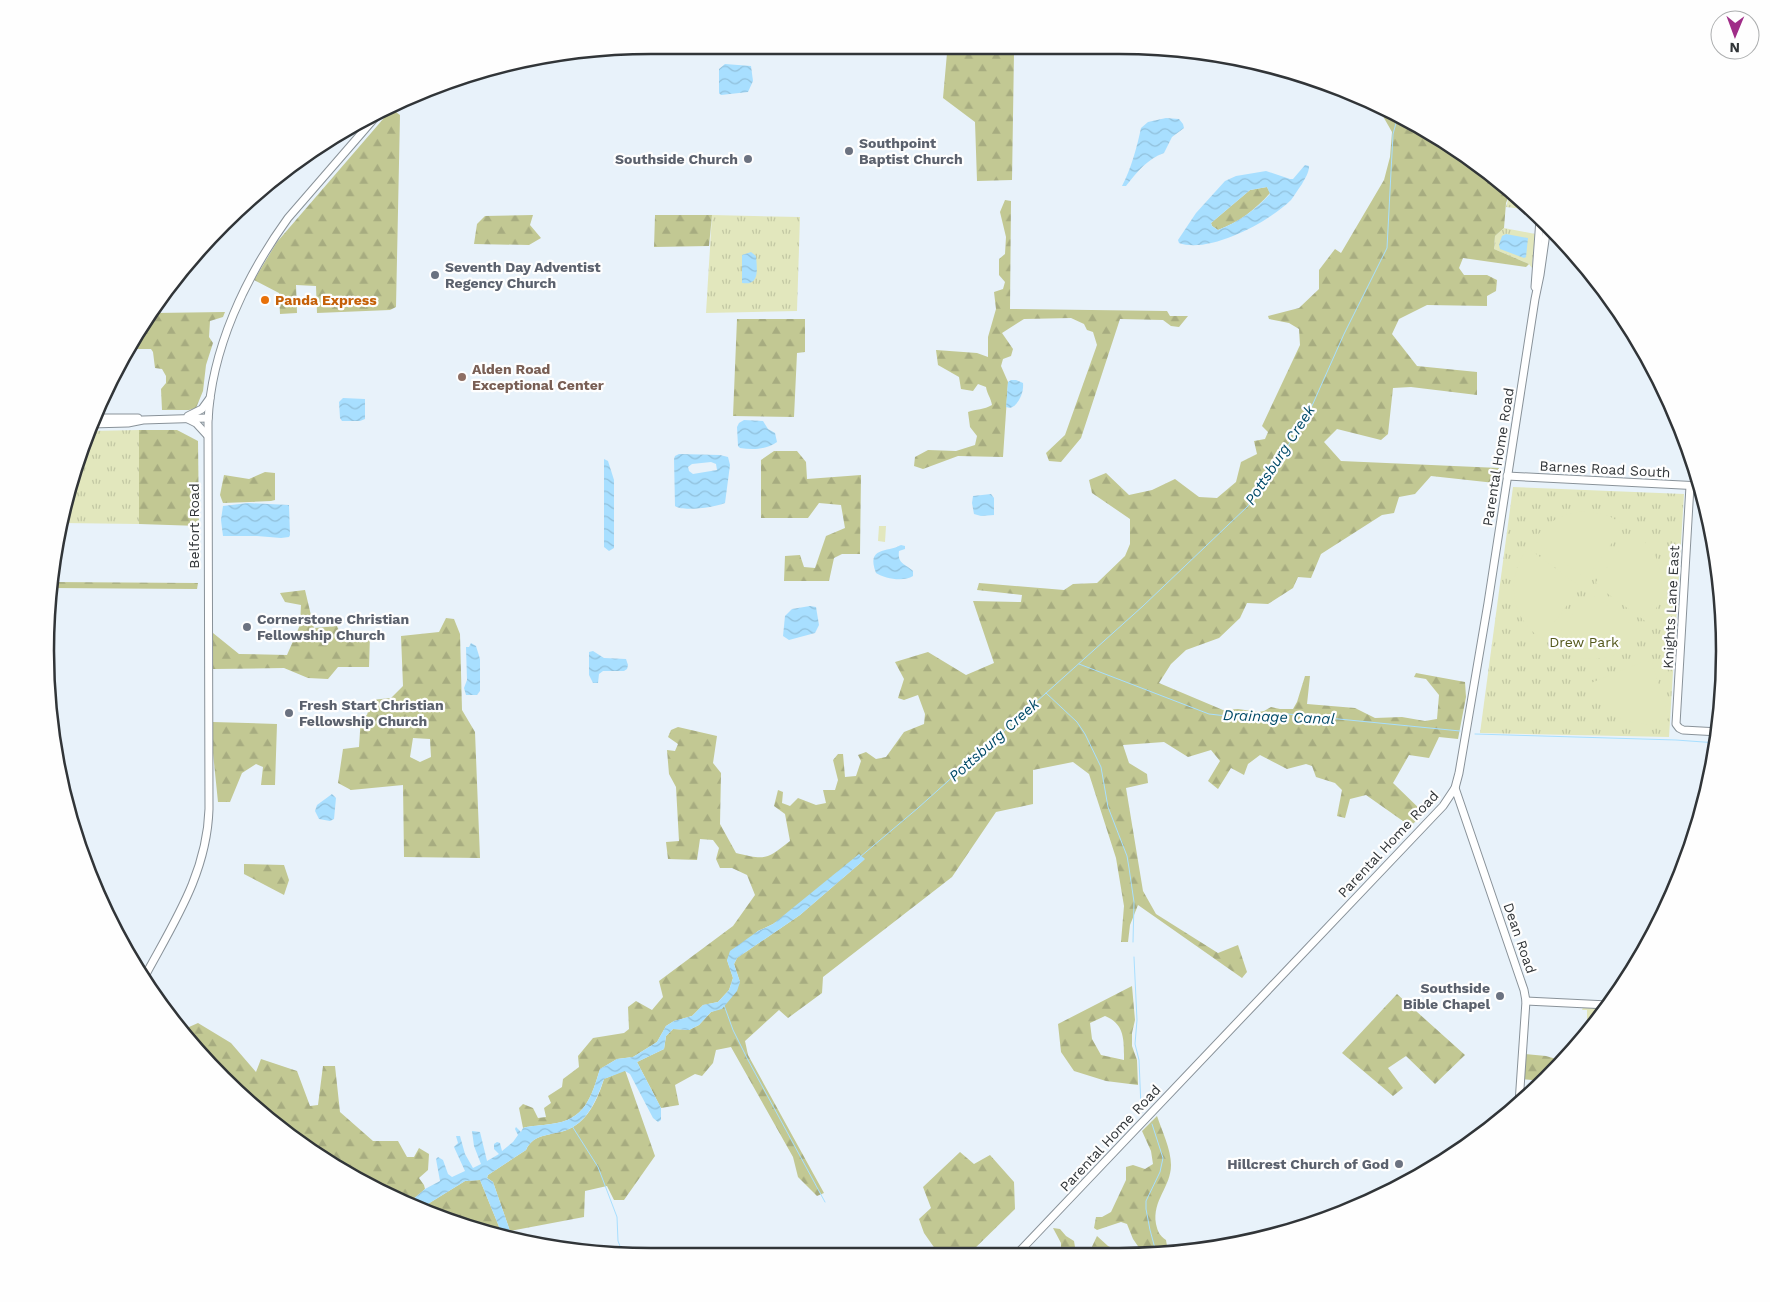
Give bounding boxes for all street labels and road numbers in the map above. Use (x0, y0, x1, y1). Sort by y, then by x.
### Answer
street label: Parental Home Road (1479, 387, 1517, 527)
street label: Barnes Road South (1539, 458, 1671, 480)
street label: Belfort Road (186, 483, 202, 569)
street label: Knights Lane East (1660, 545, 1682, 669)
street label: Parental Home Road (1334, 787, 1442, 901)
street label: Dean Road (1500, 901, 1540, 975)
street label: Parental Home Road (1056, 1081, 1164, 1195)

